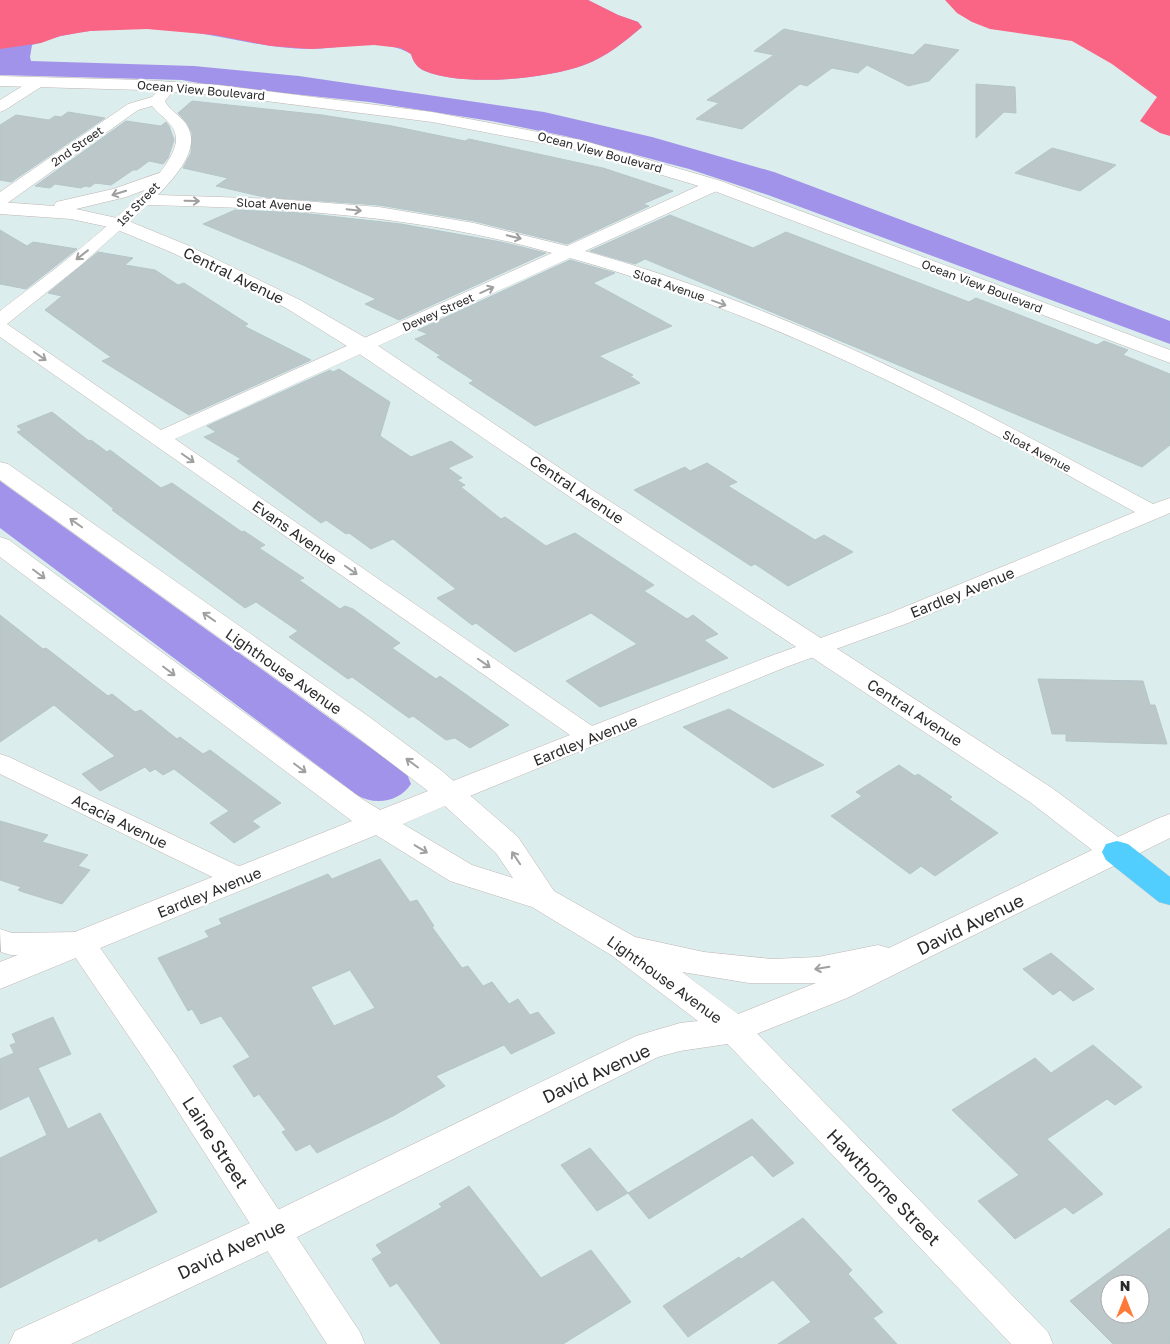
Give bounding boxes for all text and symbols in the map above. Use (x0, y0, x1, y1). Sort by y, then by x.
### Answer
street label: Ocean View Boulevard (136, 77, 266, 103)
street label: 2nd Street (48, 122, 106, 169)
street label: Ocean View Boulevard (536, 128, 664, 176)
street label: 1st Street (113, 179, 163, 229)
one-way arrow (112, 189, 128, 198)
street label: Sloat Avenue (236, 195, 312, 213)
one-way arrow (184, 196, 200, 206)
one-way arrow (346, 205, 362, 215)
one-way arrow (506, 233, 522, 242)
street label: Central Avenue (181, 243, 287, 307)
one-way arrow (76, 250, 89, 261)
street label: Ocean View Boulevard (919, 256, 1045, 316)
street label: Sloat Avenue (631, 266, 707, 304)
one-way arrow (479, 284, 494, 294)
street label: Dewey Street (400, 289, 476, 334)
one-way arrow (711, 299, 726, 308)
one-way arrow (33, 351, 47, 361)
street label: Sloat Avenue (1000, 427, 1074, 475)
street label: Central Avenue (527, 451, 628, 527)
one-way arrow (181, 453, 195, 463)
street label: Evans Avenue (249, 496, 341, 568)
one-way arrow (69, 518, 83, 528)
street label: Eardley Avenue (907, 563, 1017, 621)
one-way arrow (344, 565, 358, 575)
one-way arrow (32, 569, 46, 579)
one-way arrow (202, 612, 216, 622)
street label: Lighthouse Avenue (223, 624, 346, 718)
one-way arrow (477, 658, 491, 668)
one-way arrow (162, 666, 176, 676)
street label: Central Avenue (864, 675, 966, 750)
street label: Eardley Avenue (530, 711, 640, 769)
one-way arrow (406, 758, 419, 769)
one-way arrow (293, 763, 306, 774)
street label: Acacia Avenue (69, 790, 171, 852)
one-way arrow (413, 844, 427, 854)
one-way arrow (511, 852, 521, 866)
street label: Eardley Avenue (154, 863, 264, 921)
street label: David Avenue (913, 889, 1027, 959)
street label: Lighthouse Avenue (604, 931, 726, 1027)
one-way arrow (814, 964, 830, 974)
street label: David Avenue (539, 1038, 653, 1108)
street label: Laine Street (178, 1092, 254, 1192)
street label: Hawthorne Street (823, 1124, 945, 1250)
street label: David Avenue (174, 1214, 288, 1284)
north arrow (1100, 1274, 1150, 1324)
text: N (1120, 1277, 1130, 1294)

